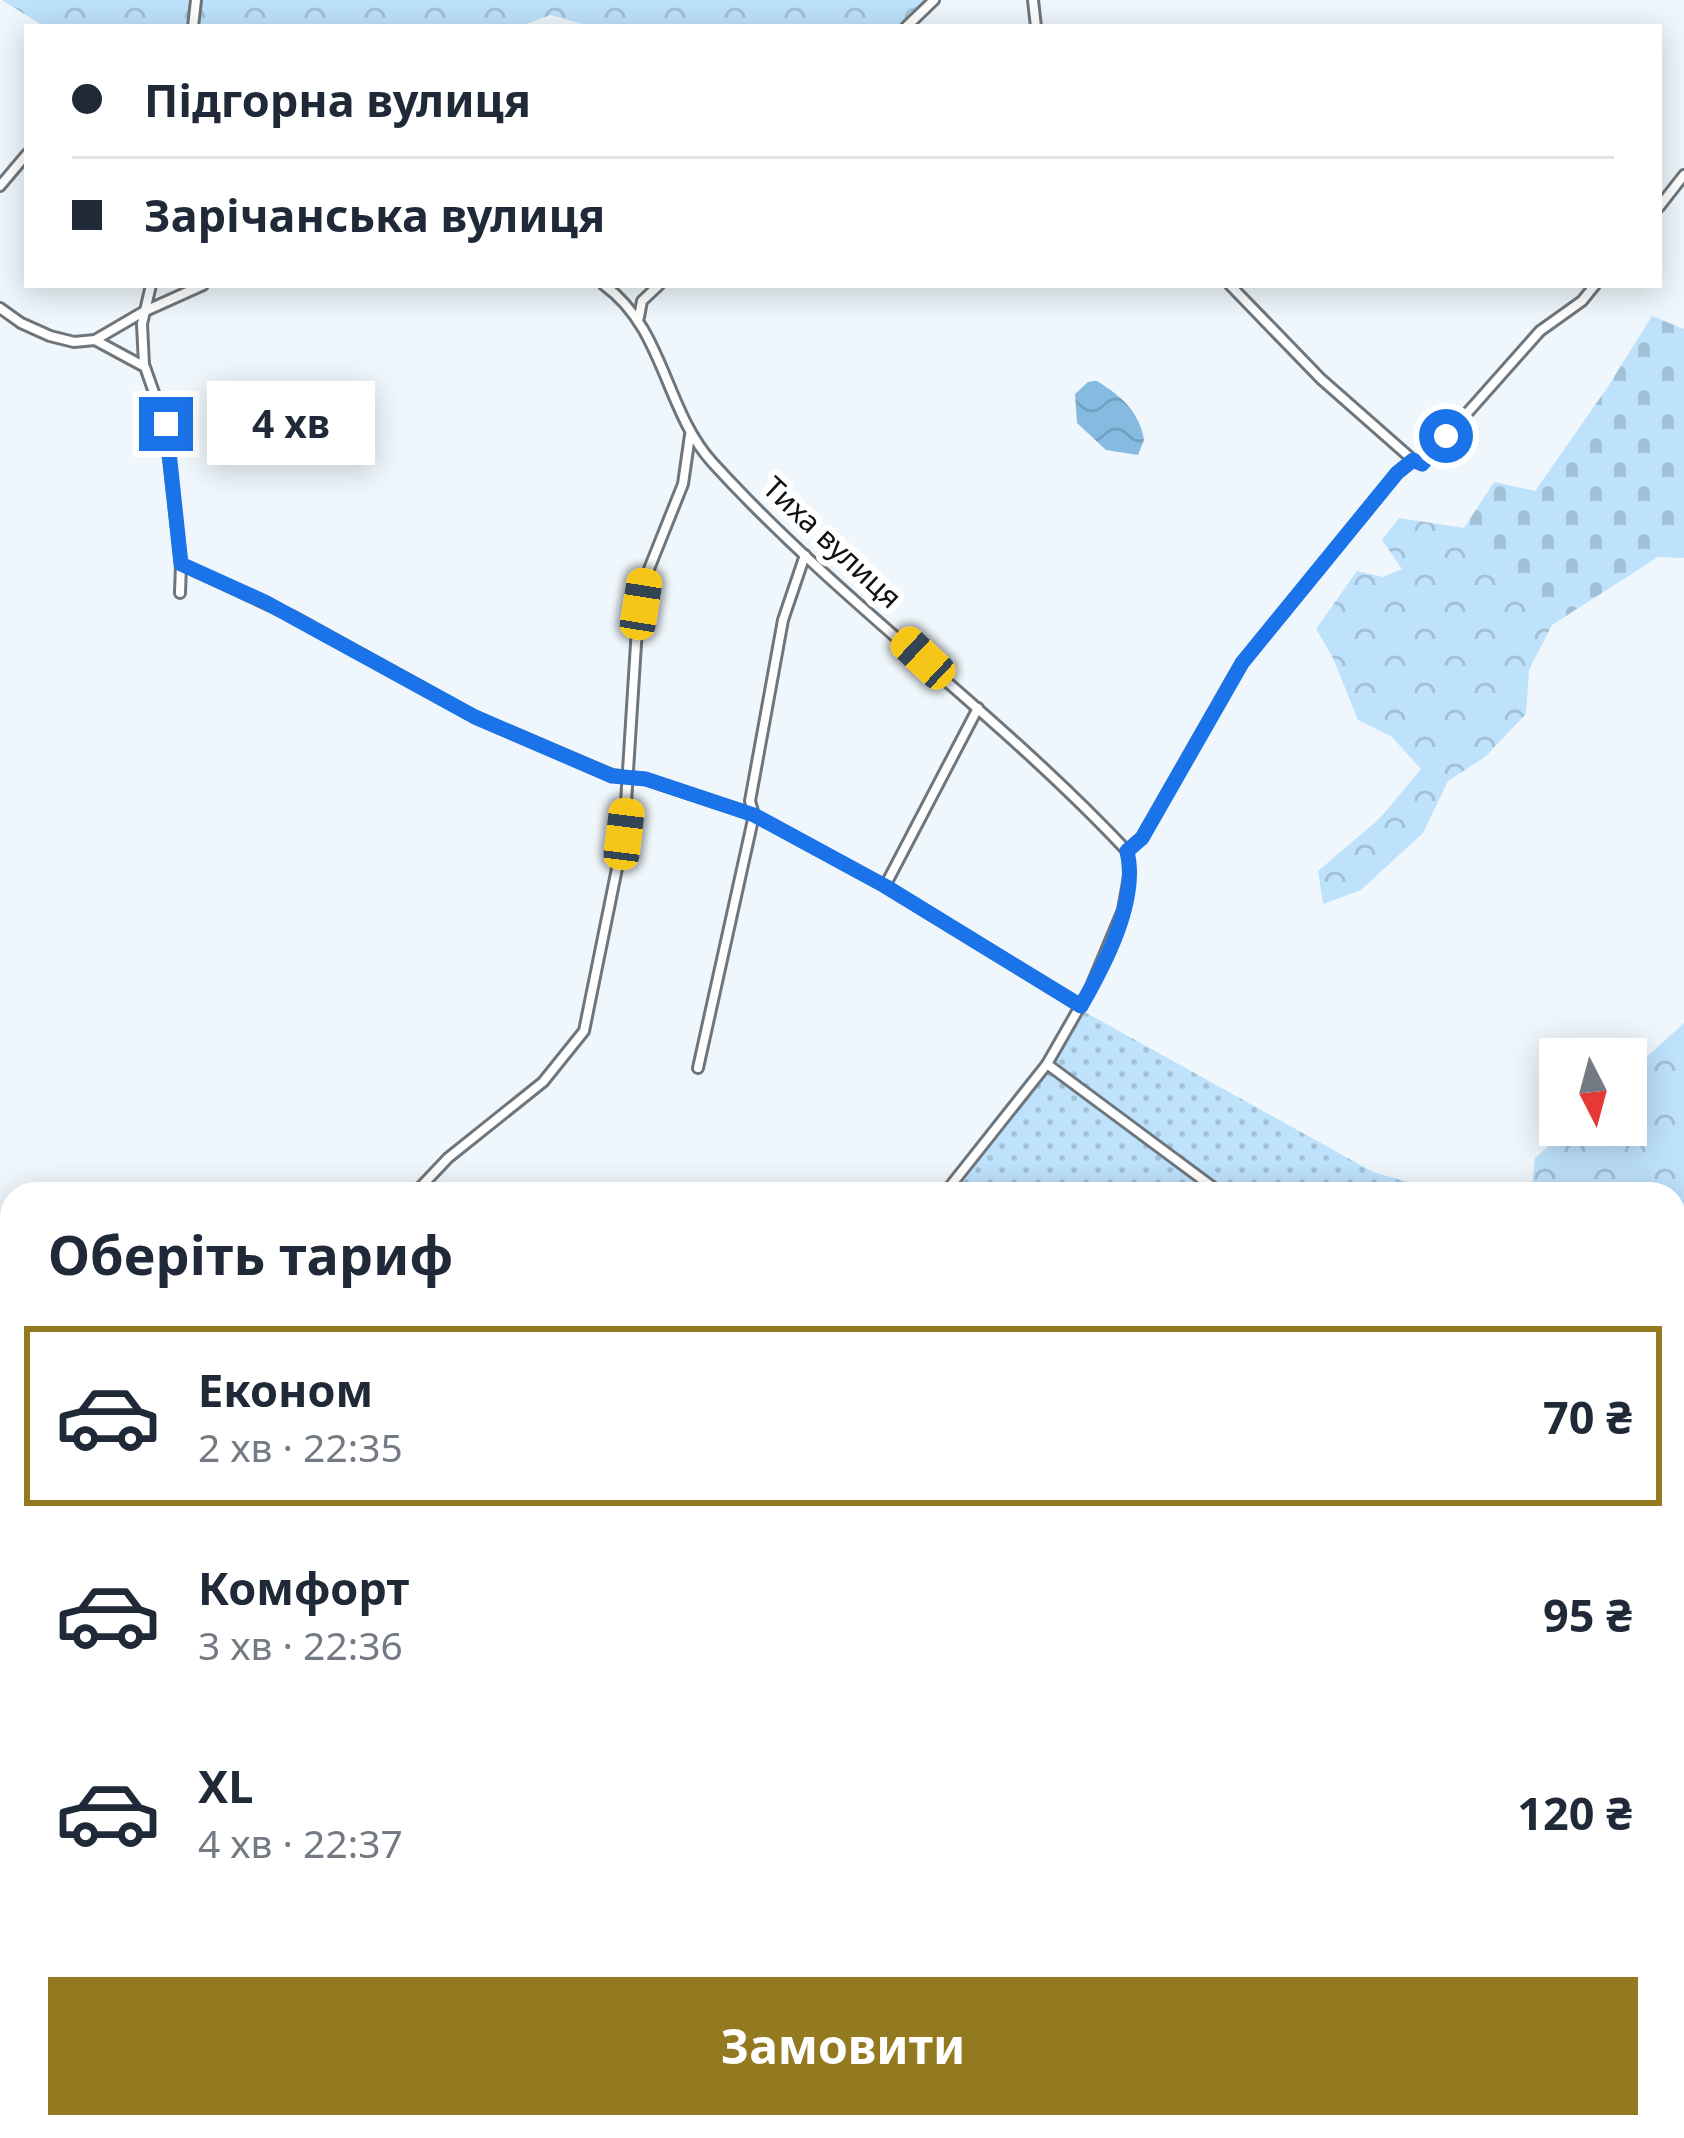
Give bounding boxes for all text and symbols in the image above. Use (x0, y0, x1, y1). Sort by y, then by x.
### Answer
text: Підгорна вулиця (144, 69, 531, 130)
text: Зарічанська вулиця (144, 184, 605, 245)
callout: 4 хв (208, 382, 376, 466)
text: 4 хв (252, 396, 330, 449)
route end (139, 397, 193, 451)
route start (1419, 409, 1473, 463)
street label: Тиха вулиця (755, 467, 911, 617)
car (618, 566, 664, 642)
car (884, 620, 962, 696)
car (602, 796, 646, 872)
north arrow (1539, 1038, 1647, 1146)
map controls (1539, 1038, 1647, 1146)
text: Оберіть тариф (48, 1217, 453, 1291)
text: Економ (198, 1359, 373, 1420)
icon: car (54, 1362, 162, 1470)
text: 70 ₴ (1543, 1386, 1632, 1447)
text: 2 хв · 22:35 (198, 1420, 403, 1473)
text: Комфорт (198, 1557, 409, 1618)
icon: car (54, 1560, 162, 1668)
text: 95 ₴ (1543, 1584, 1632, 1645)
text: 3 хв · 22:36 (198, 1618, 403, 1671)
text: XL (198, 1755, 253, 1816)
icon: car (54, 1758, 162, 1866)
text: 120 ₴ (1517, 1782, 1632, 1843)
text: 4 хв · 22:37 (198, 1816, 403, 1869)
button: Замовити (48, 1977, 1638, 2115)

